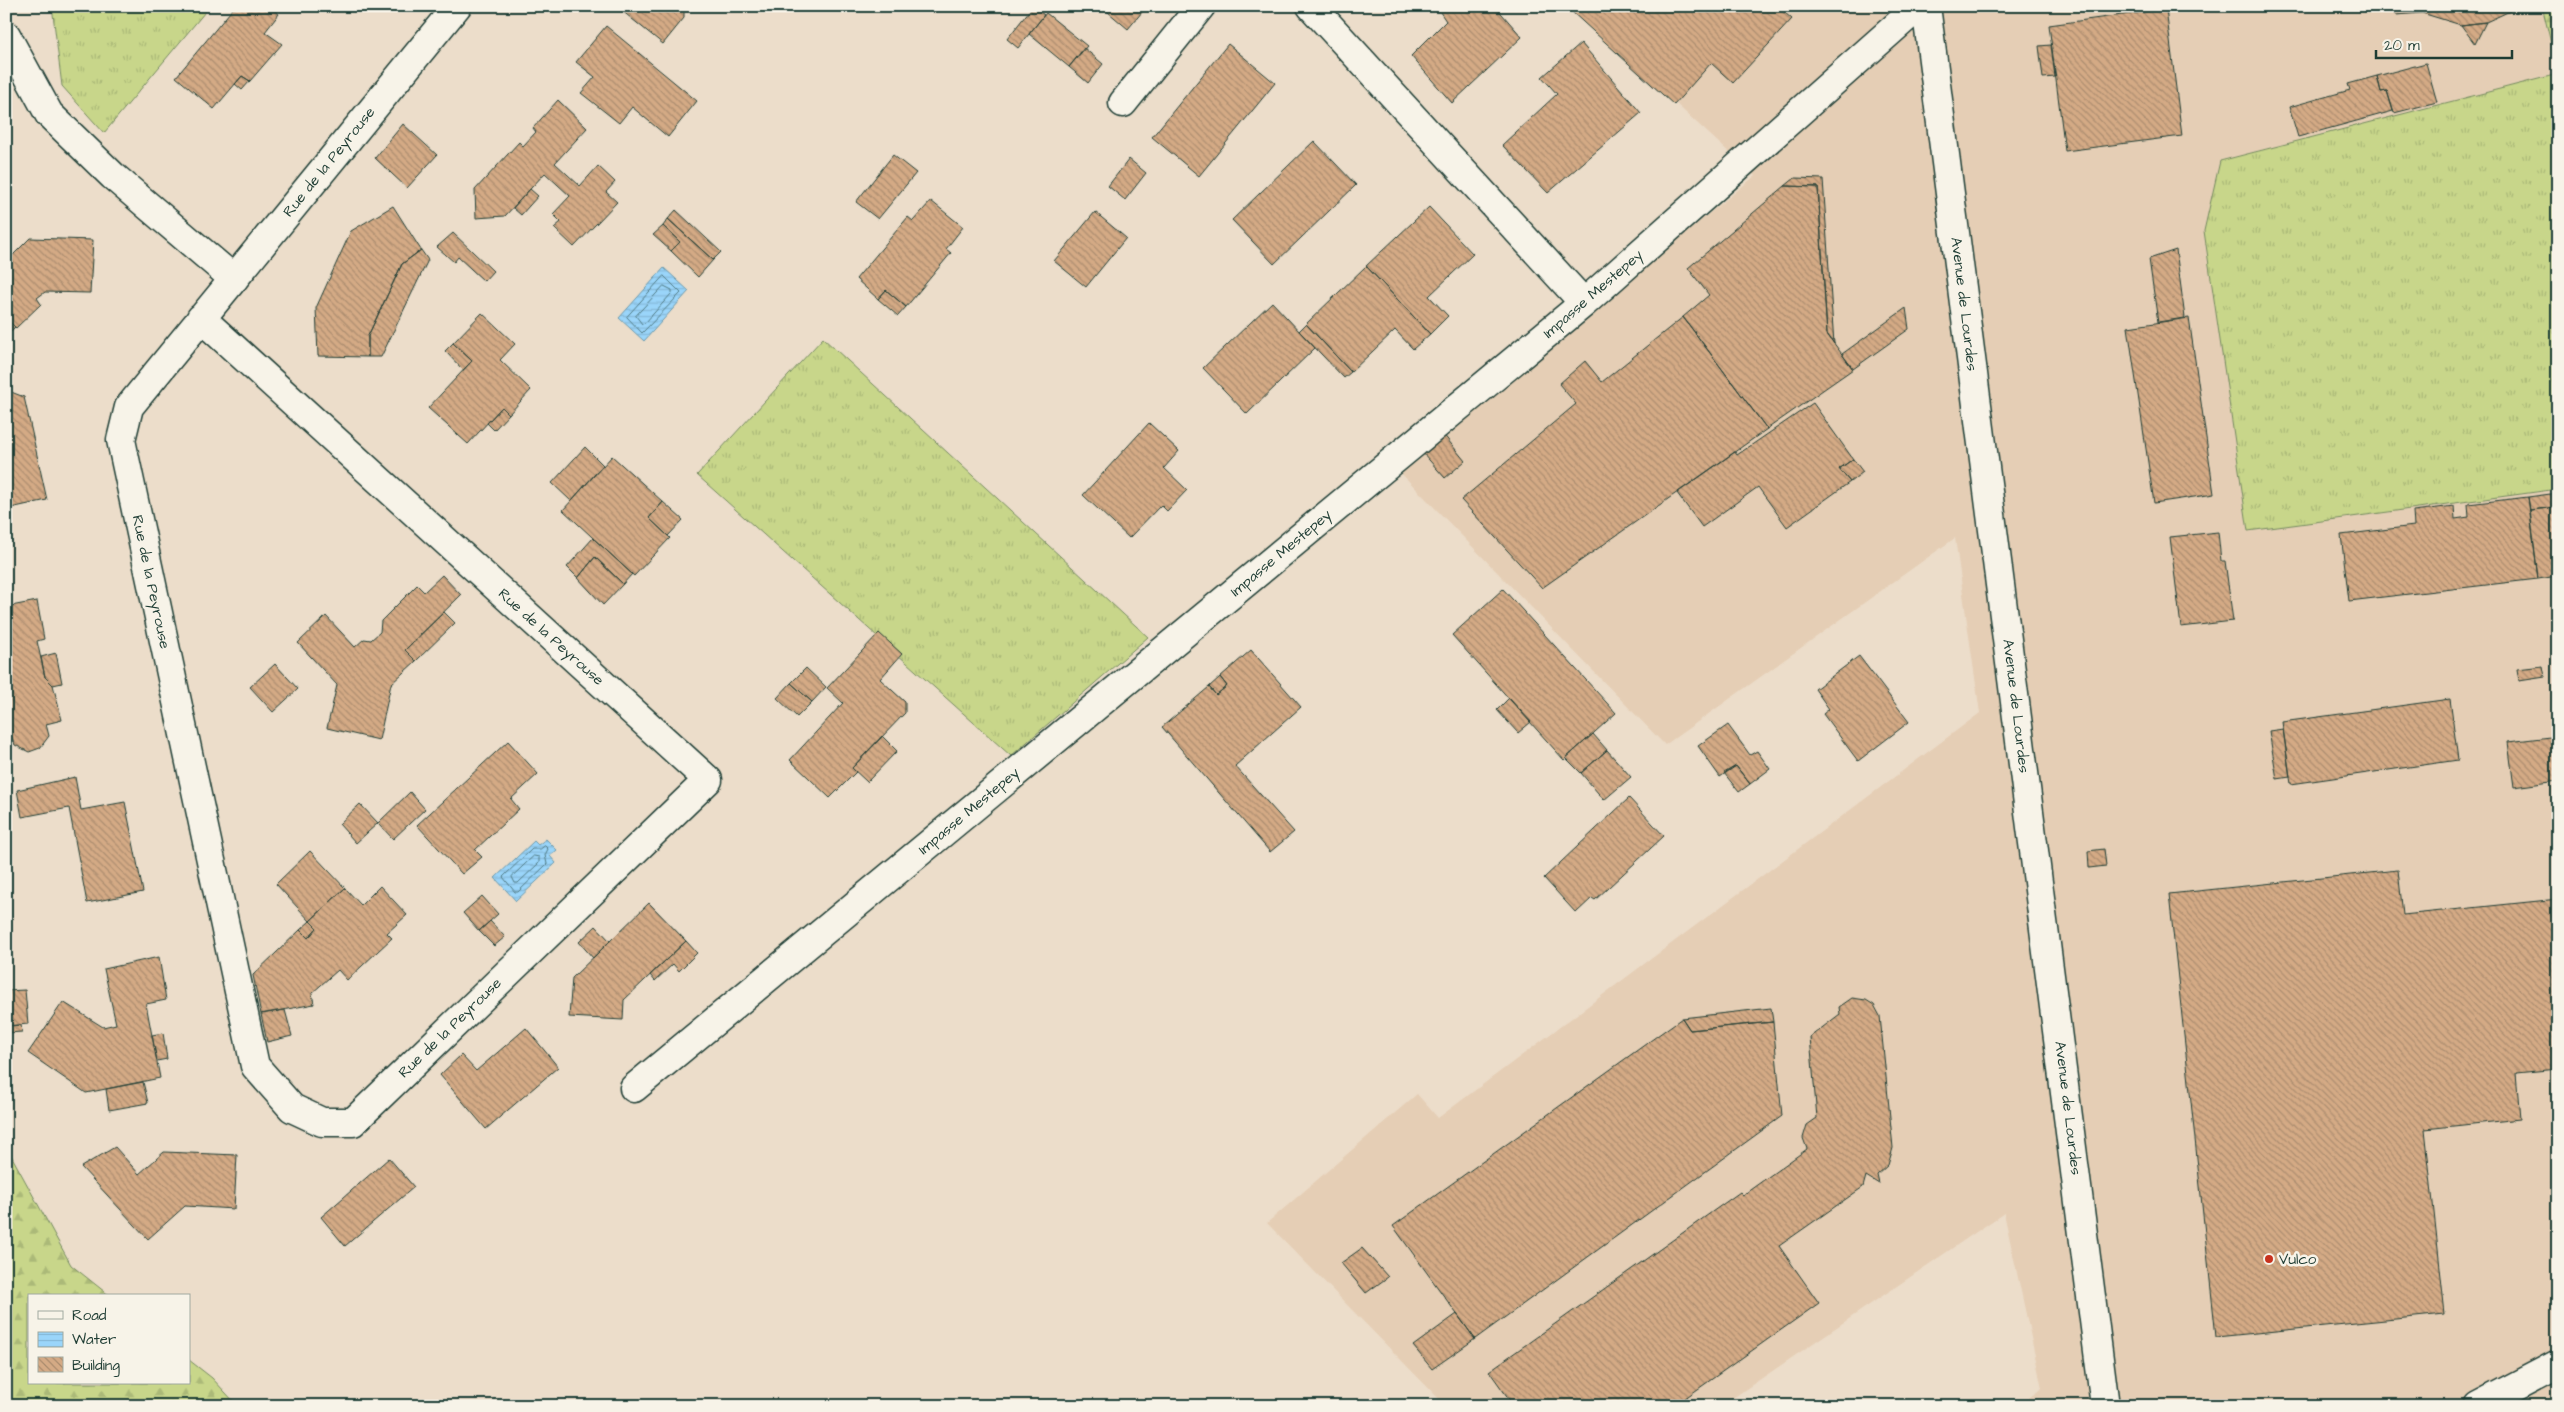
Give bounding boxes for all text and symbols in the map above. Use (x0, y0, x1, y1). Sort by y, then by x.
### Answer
scale bar (2376, 28, 2513, 60)
text: 20 m (2384, 35, 2420, 56)
street label: Rue de la Peyrouse (278, 102, 381, 222)
street label: Avenue de Lourdes (1945, 236, 1983, 373)
street label: Impasse Mestepey (1539, 245, 1648, 344)
street label: Impasse Mestepey (1226, 504, 1337, 602)
street label: Rue de la Peyrouse (126, 513, 175, 651)
street label: Rue de la Peyrouse (493, 584, 609, 691)
street label: Avenue de Lourdes (1997, 638, 2035, 775)
street label: Impasse Mestepey (914, 762, 1025, 860)
street label: Rue de la Peyrouse (394, 973, 507, 1084)
street label: Avenue de Lourdes (2049, 1040, 2087, 1177)
place label: Vulco (2279, 1249, 2317, 1270)
marker: Vulco (2263, 1253, 2275, 1265)
legend (28, 1294, 190, 1384)
text: Road (72, 1305, 107, 1326)
text: Water (72, 1329, 116, 1350)
text: Building (72, 1355, 120, 1377)

